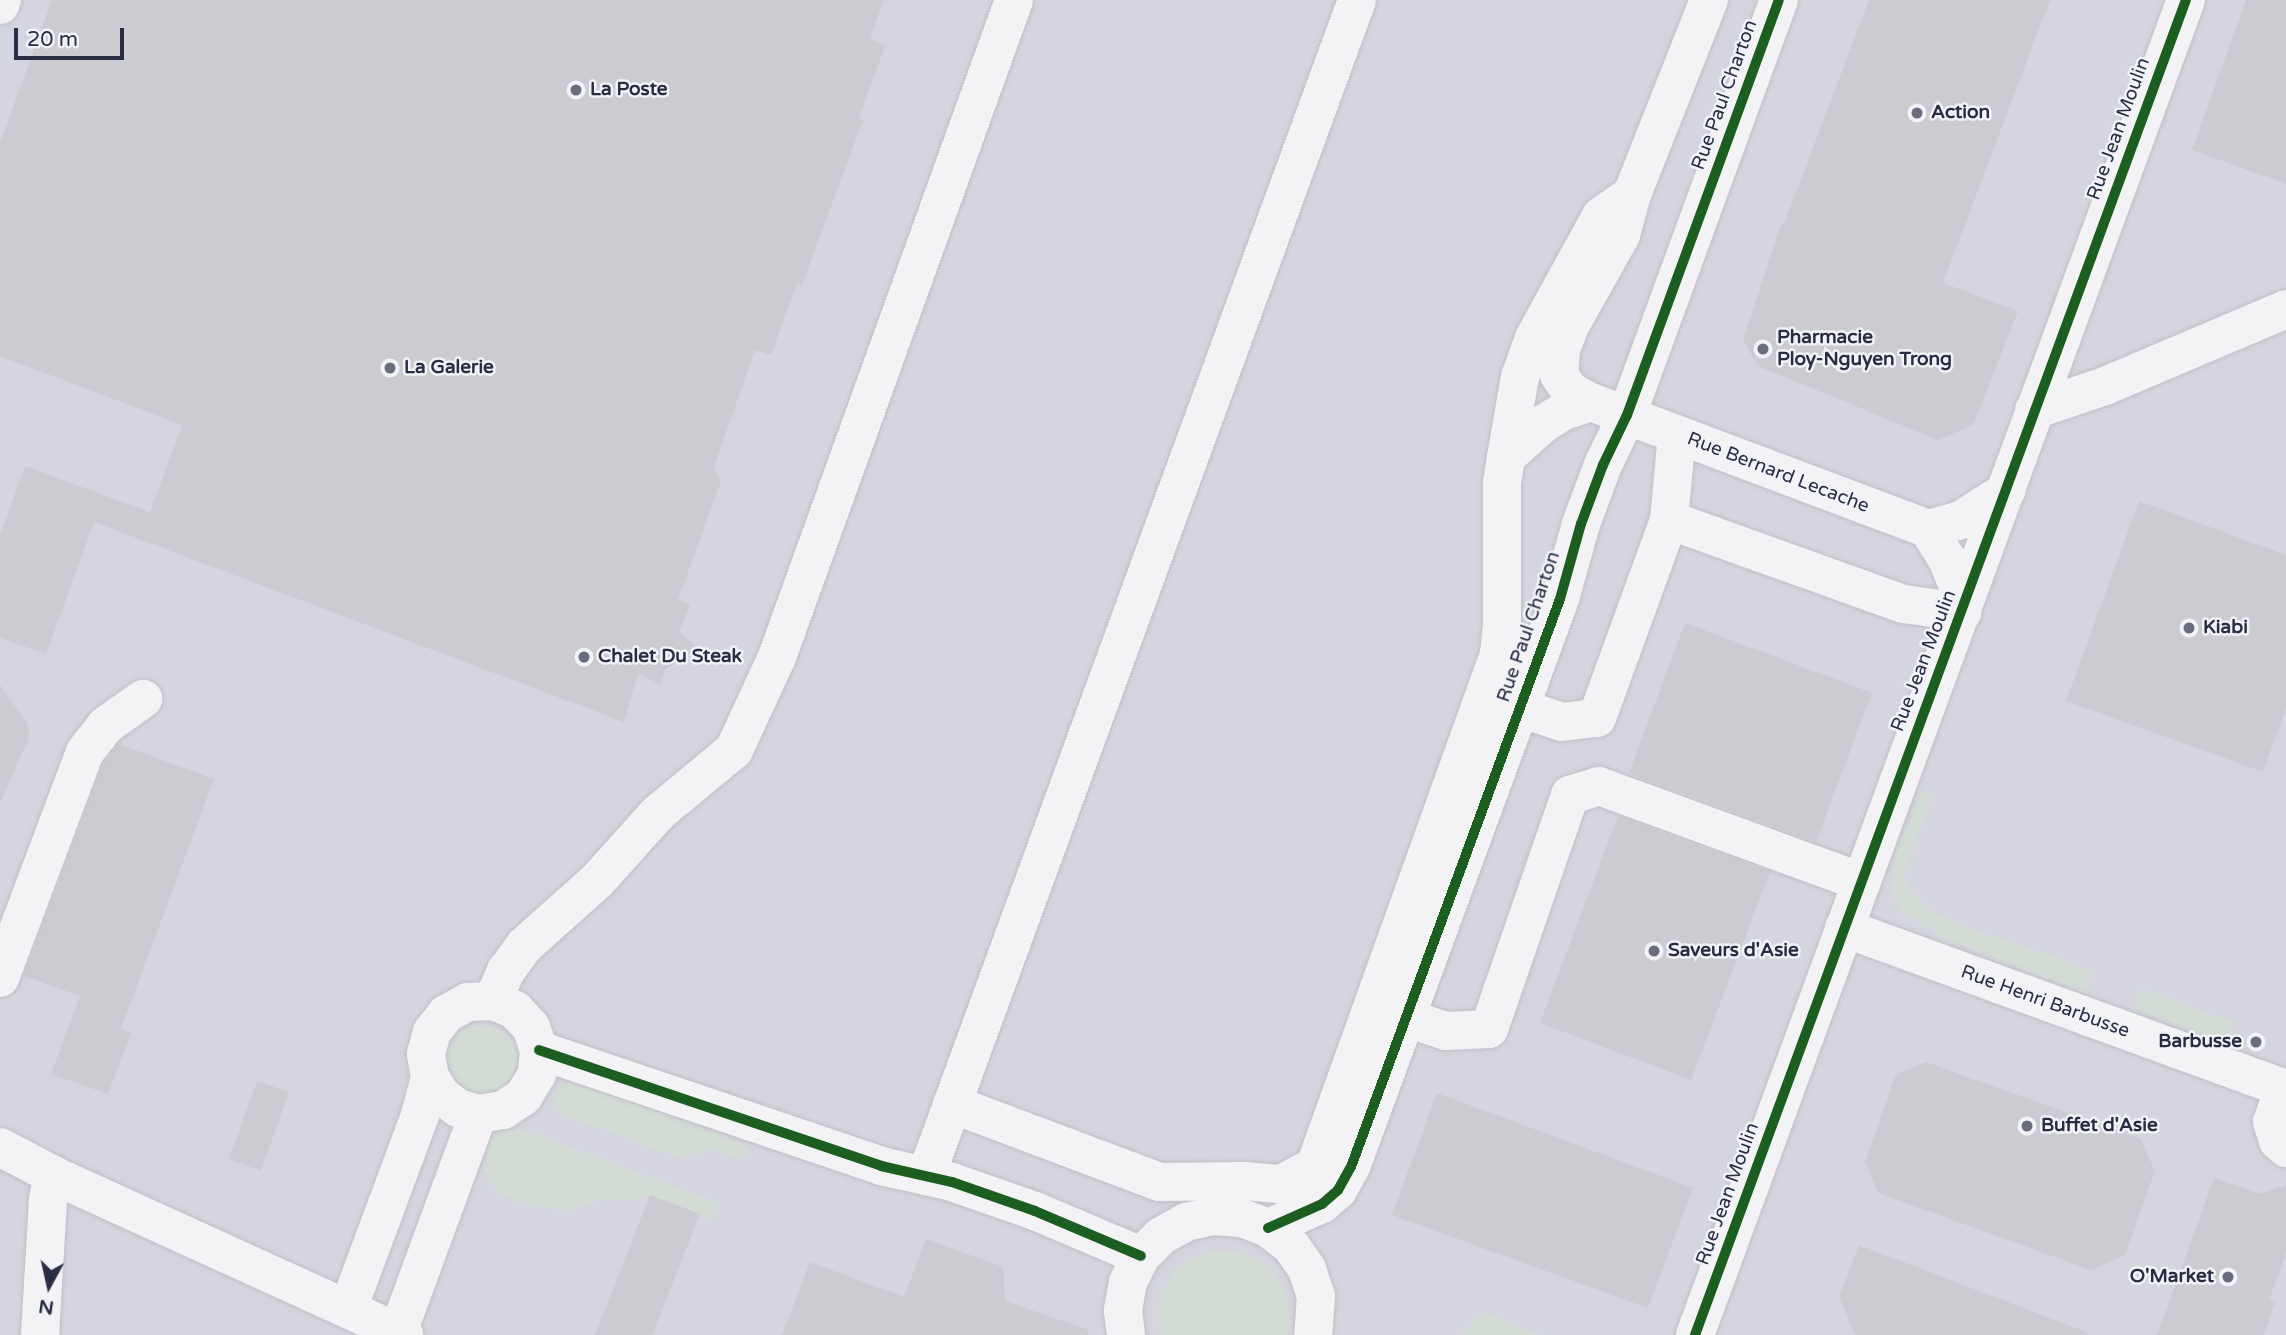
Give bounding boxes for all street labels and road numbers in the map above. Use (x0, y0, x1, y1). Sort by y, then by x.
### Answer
street label: Rue Paul Charton (1687, 17, 1763, 173)
street label: Rue Jean Moulin (2083, 55, 2155, 203)
street label: Rue Bernard Lecache (1684, 428, 1872, 518)
street label: Rue Paul Charton (1493, 549, 1565, 705)
street label: Rue Jean Moulin (1887, 587, 1961, 735)
street label: Rue Henri Barbusse (1958, 961, 2132, 1043)
street label: Rue Jean Moulin (1692, 1120, 1764, 1268)

